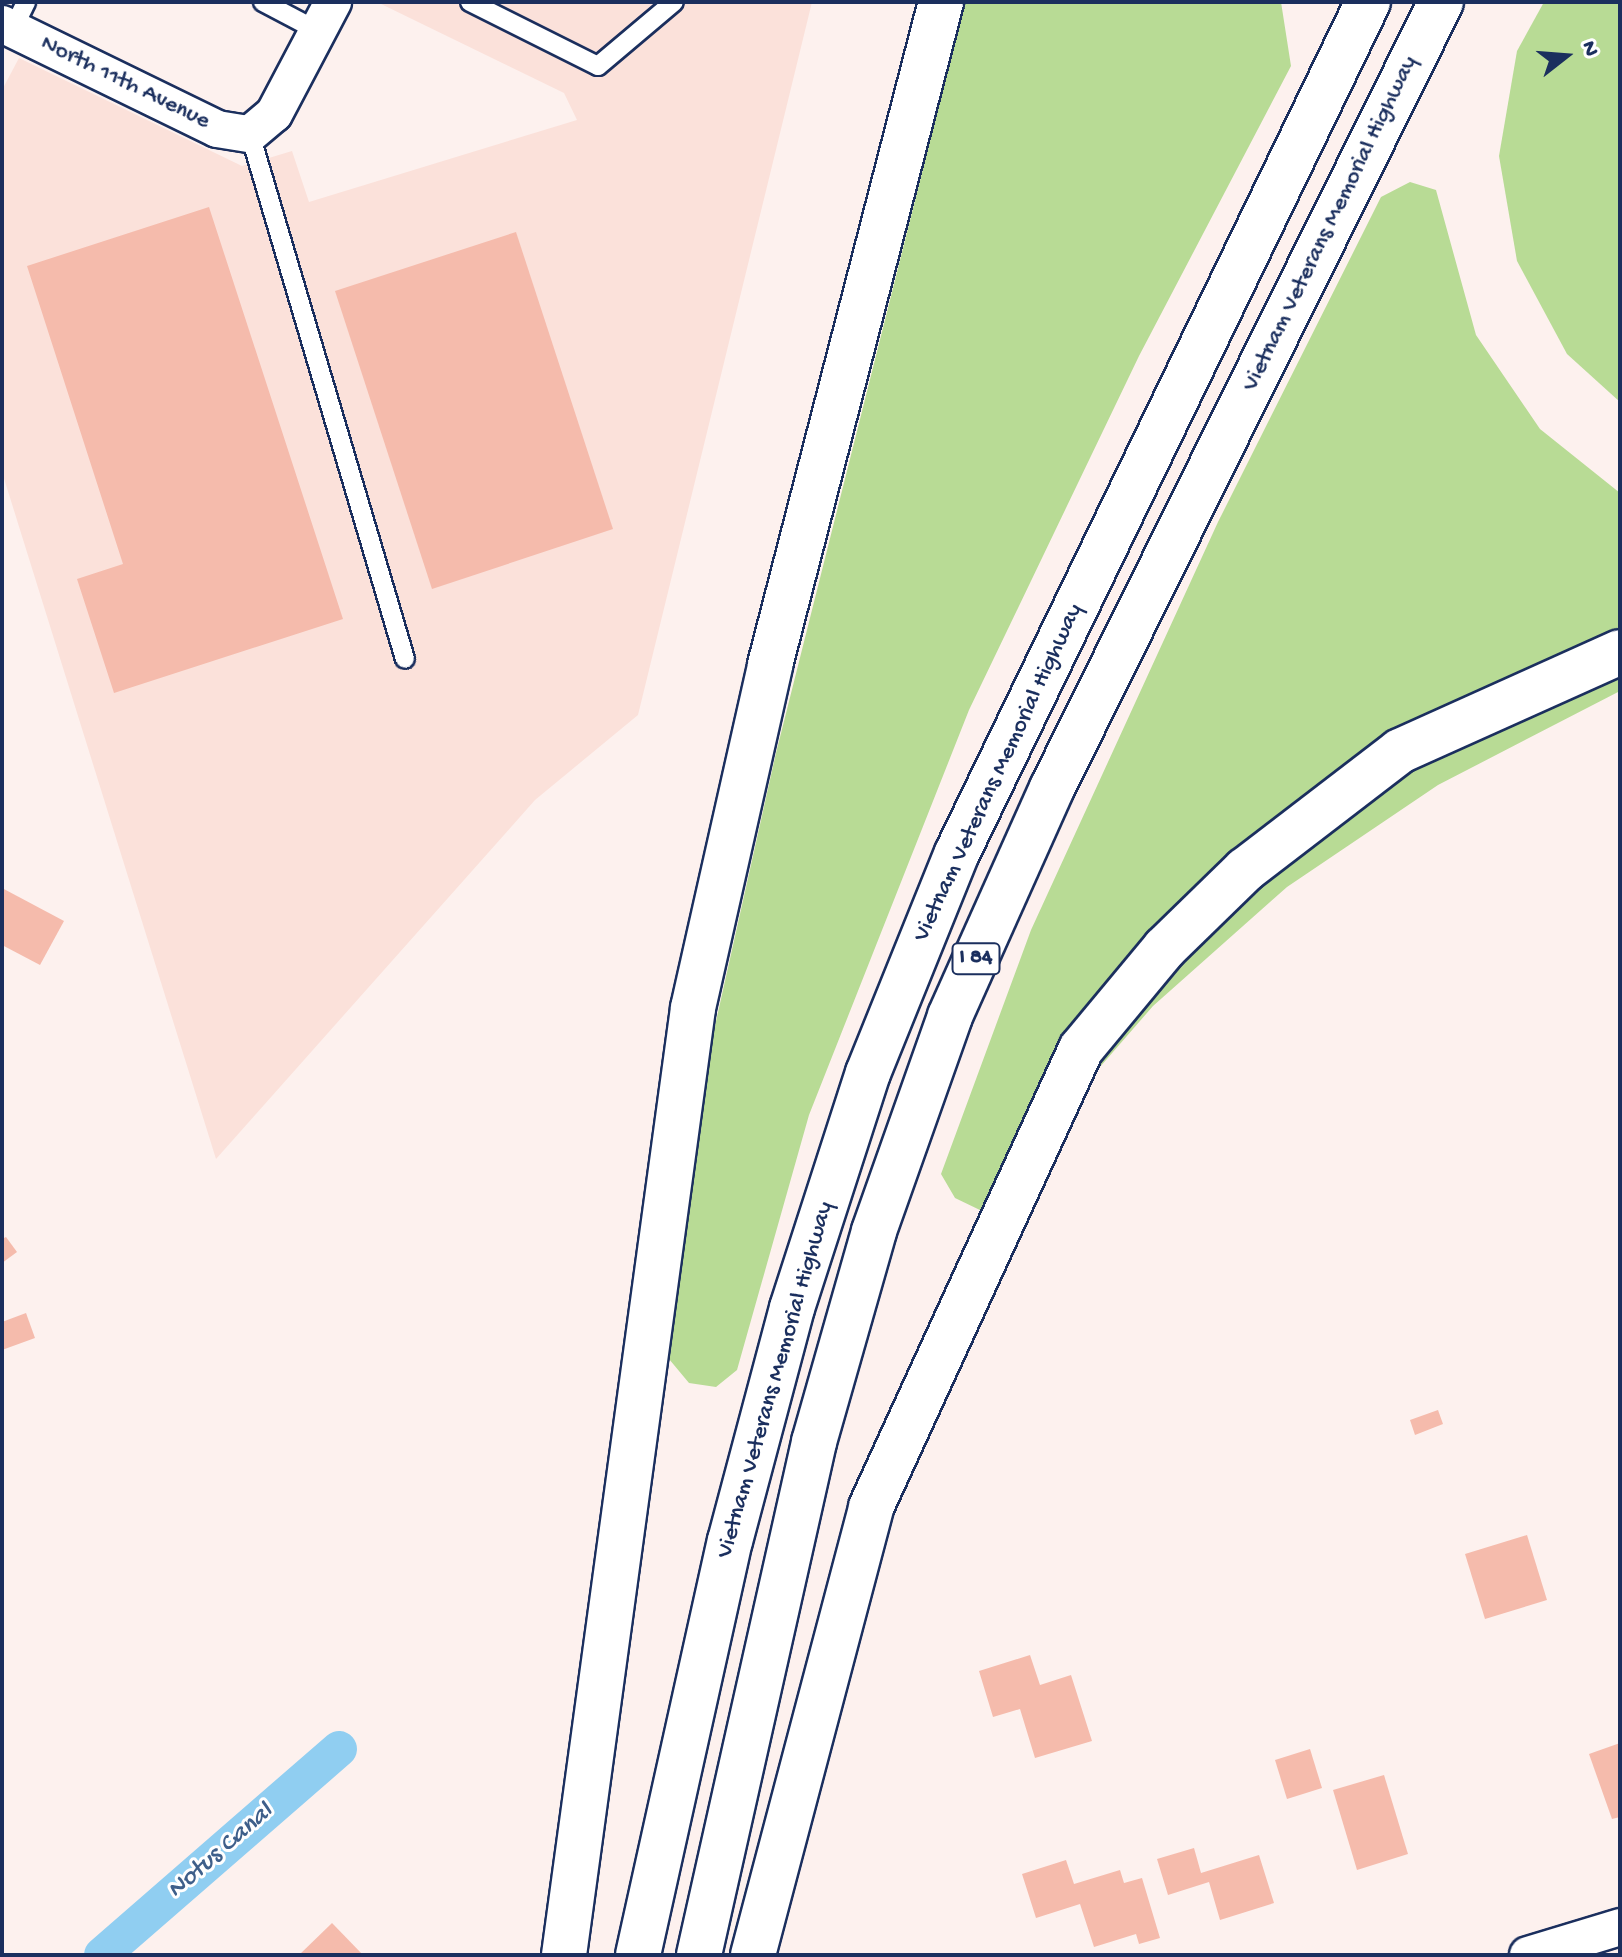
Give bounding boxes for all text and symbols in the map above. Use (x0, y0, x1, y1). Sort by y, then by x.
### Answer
north arrow (1526, 16, 1606, 96)
street label: North 11th Avenue (36, 30, 214, 136)
text: N (1574, 38, 1603, 60)
street label: Vietnam Veterans Memorial Highway (1237, 52, 1425, 396)
street label: Vietnam Veterans Memorial Highway (908, 599, 1090, 947)
road number: I 84 (950, 941, 1002, 977)
street label: Vietnam Veterans Memorial Highway (711, 1198, 841, 1562)
water label: Notus Canal (162, 1798, 280, 1906)

